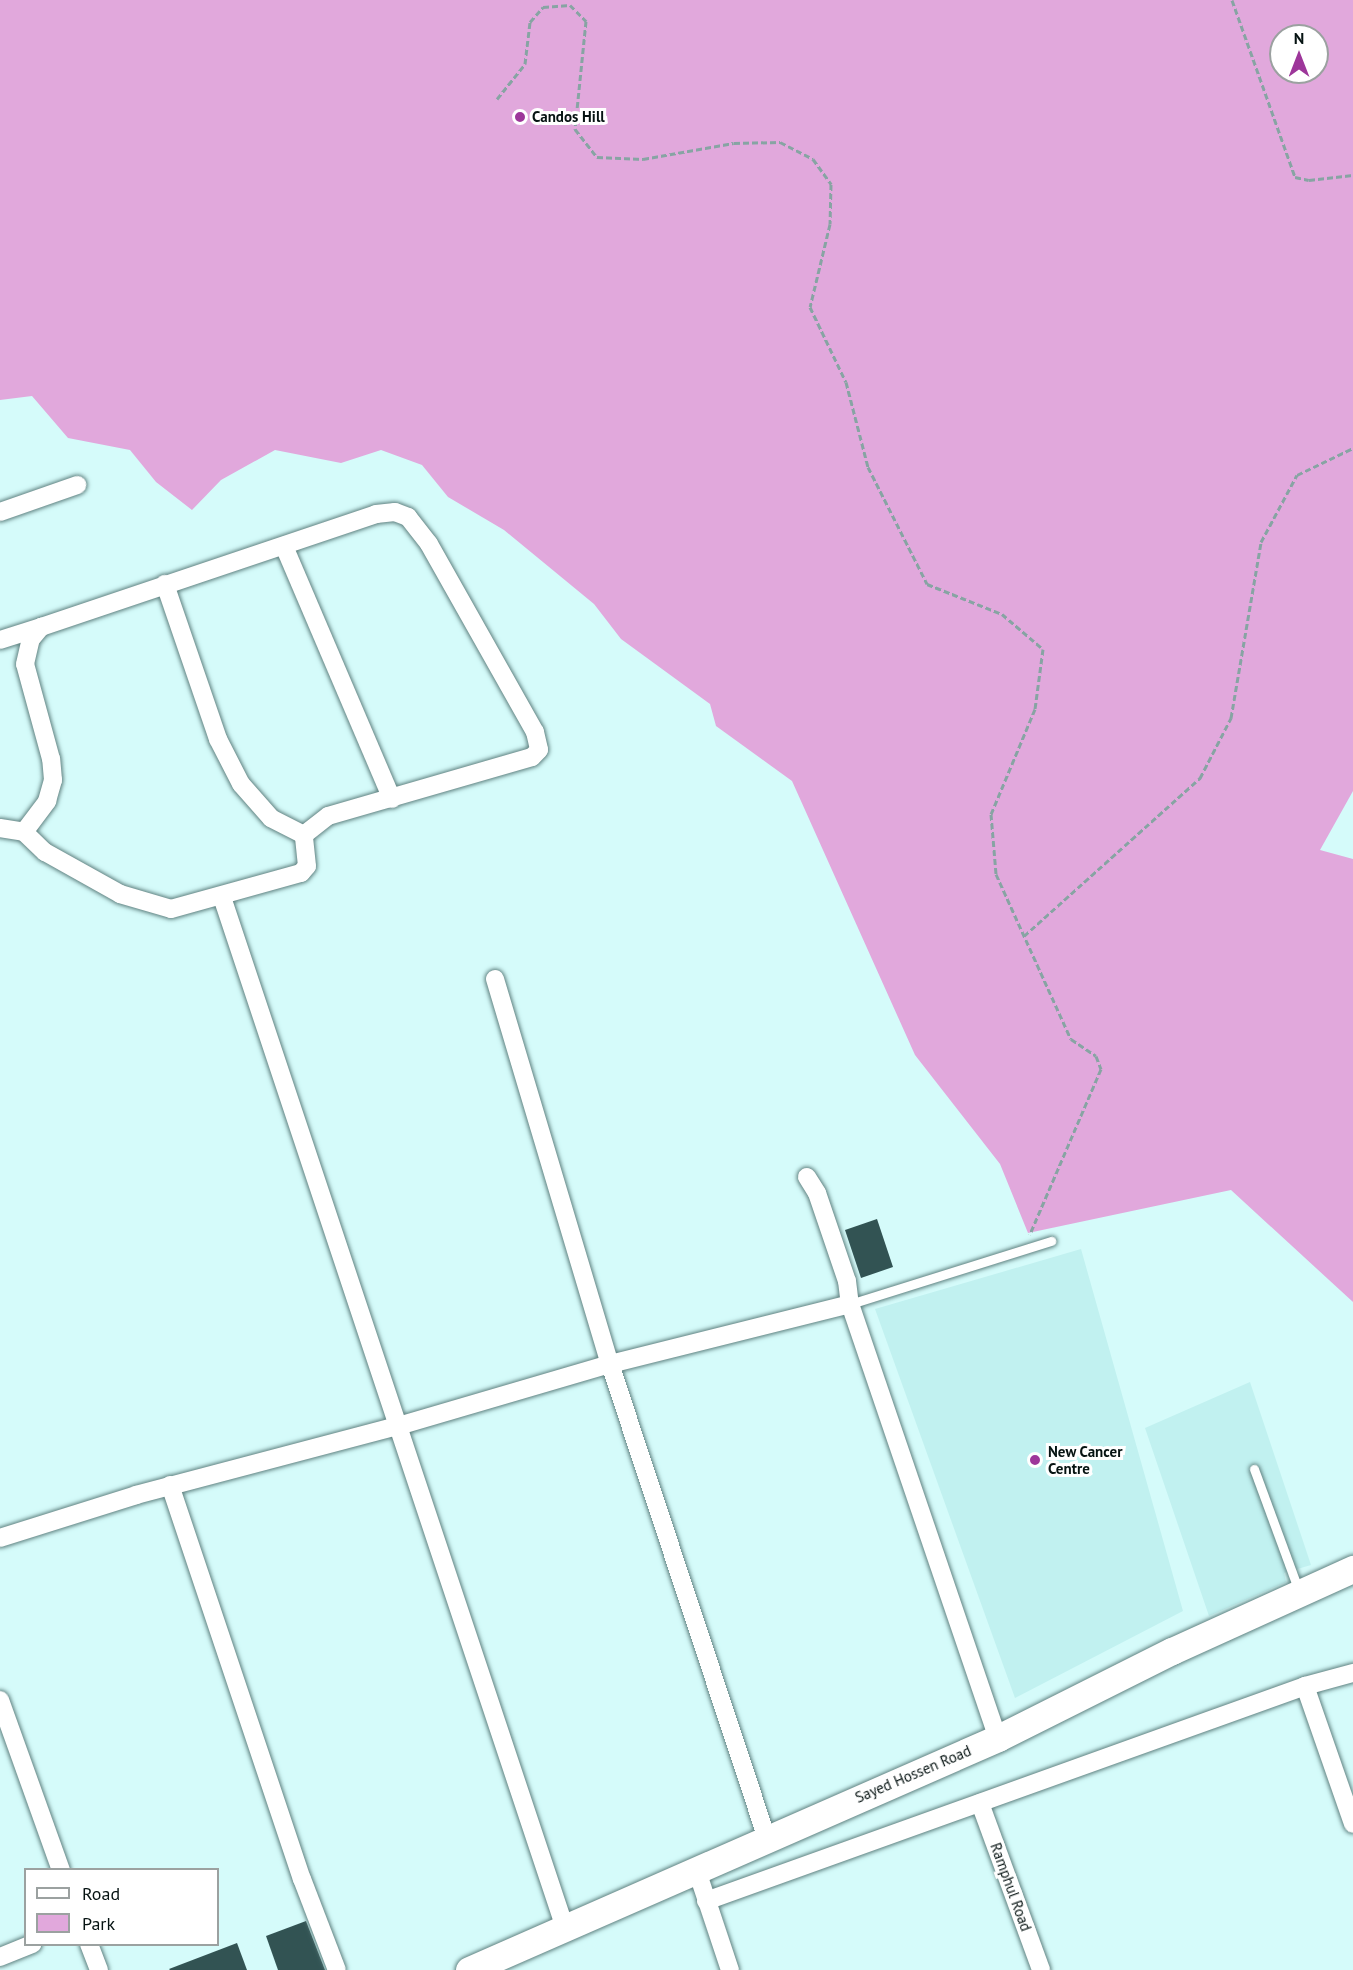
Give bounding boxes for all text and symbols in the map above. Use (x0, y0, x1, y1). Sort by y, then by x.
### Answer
north arrow (1269, 24, 1329, 84)
text: N (1294, 28, 1304, 48)
place label: Candos Hill (532, 108, 605, 126)
marker: Candos Hill (513, 110, 527, 124)
place label: New Cancer Centre (1048, 1442, 1123, 1477)
marker: New Cancer Centre (1026, 1451, 1044, 1469)
street label: Sayed Hossen Road (852, 1741, 974, 1807)
street label: Ramphul Road (987, 1840, 1035, 1934)
legend (24, 1868, 219, 1946)
text: Road (82, 1882, 120, 1905)
text: Park (82, 1912, 115, 1935)

